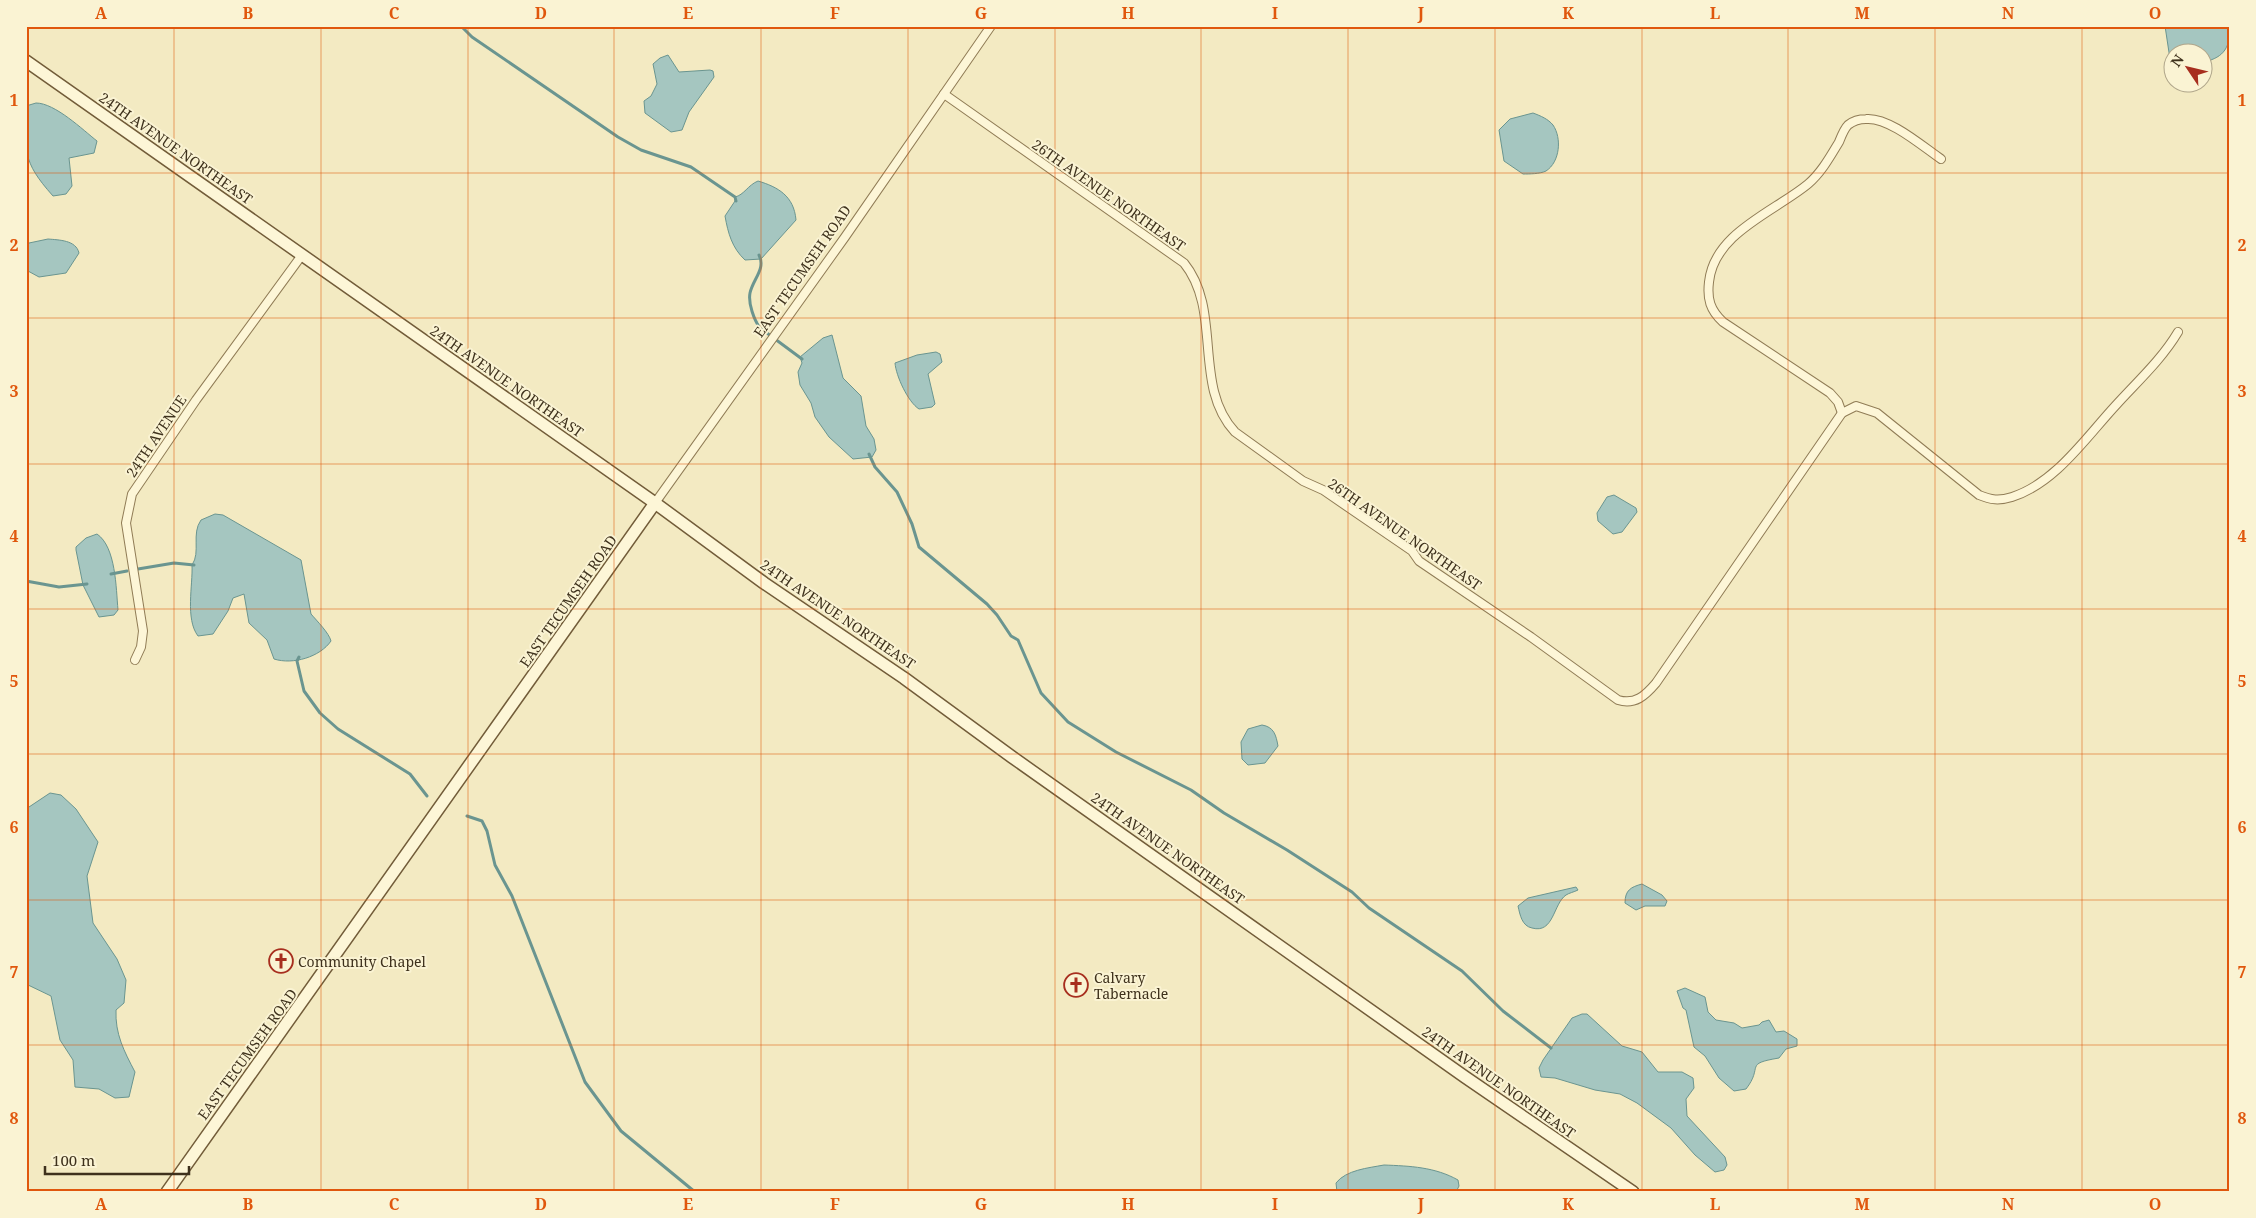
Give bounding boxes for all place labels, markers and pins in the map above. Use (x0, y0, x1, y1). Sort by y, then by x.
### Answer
church icon: Community Chapel (268, 948, 294, 974)
place label: Community Chapel (298, 952, 426, 971)
place label: Calvary Tabernacle (1094, 968, 1168, 1003)
church icon: Calvary Tabernacle (1063, 972, 1089, 998)

